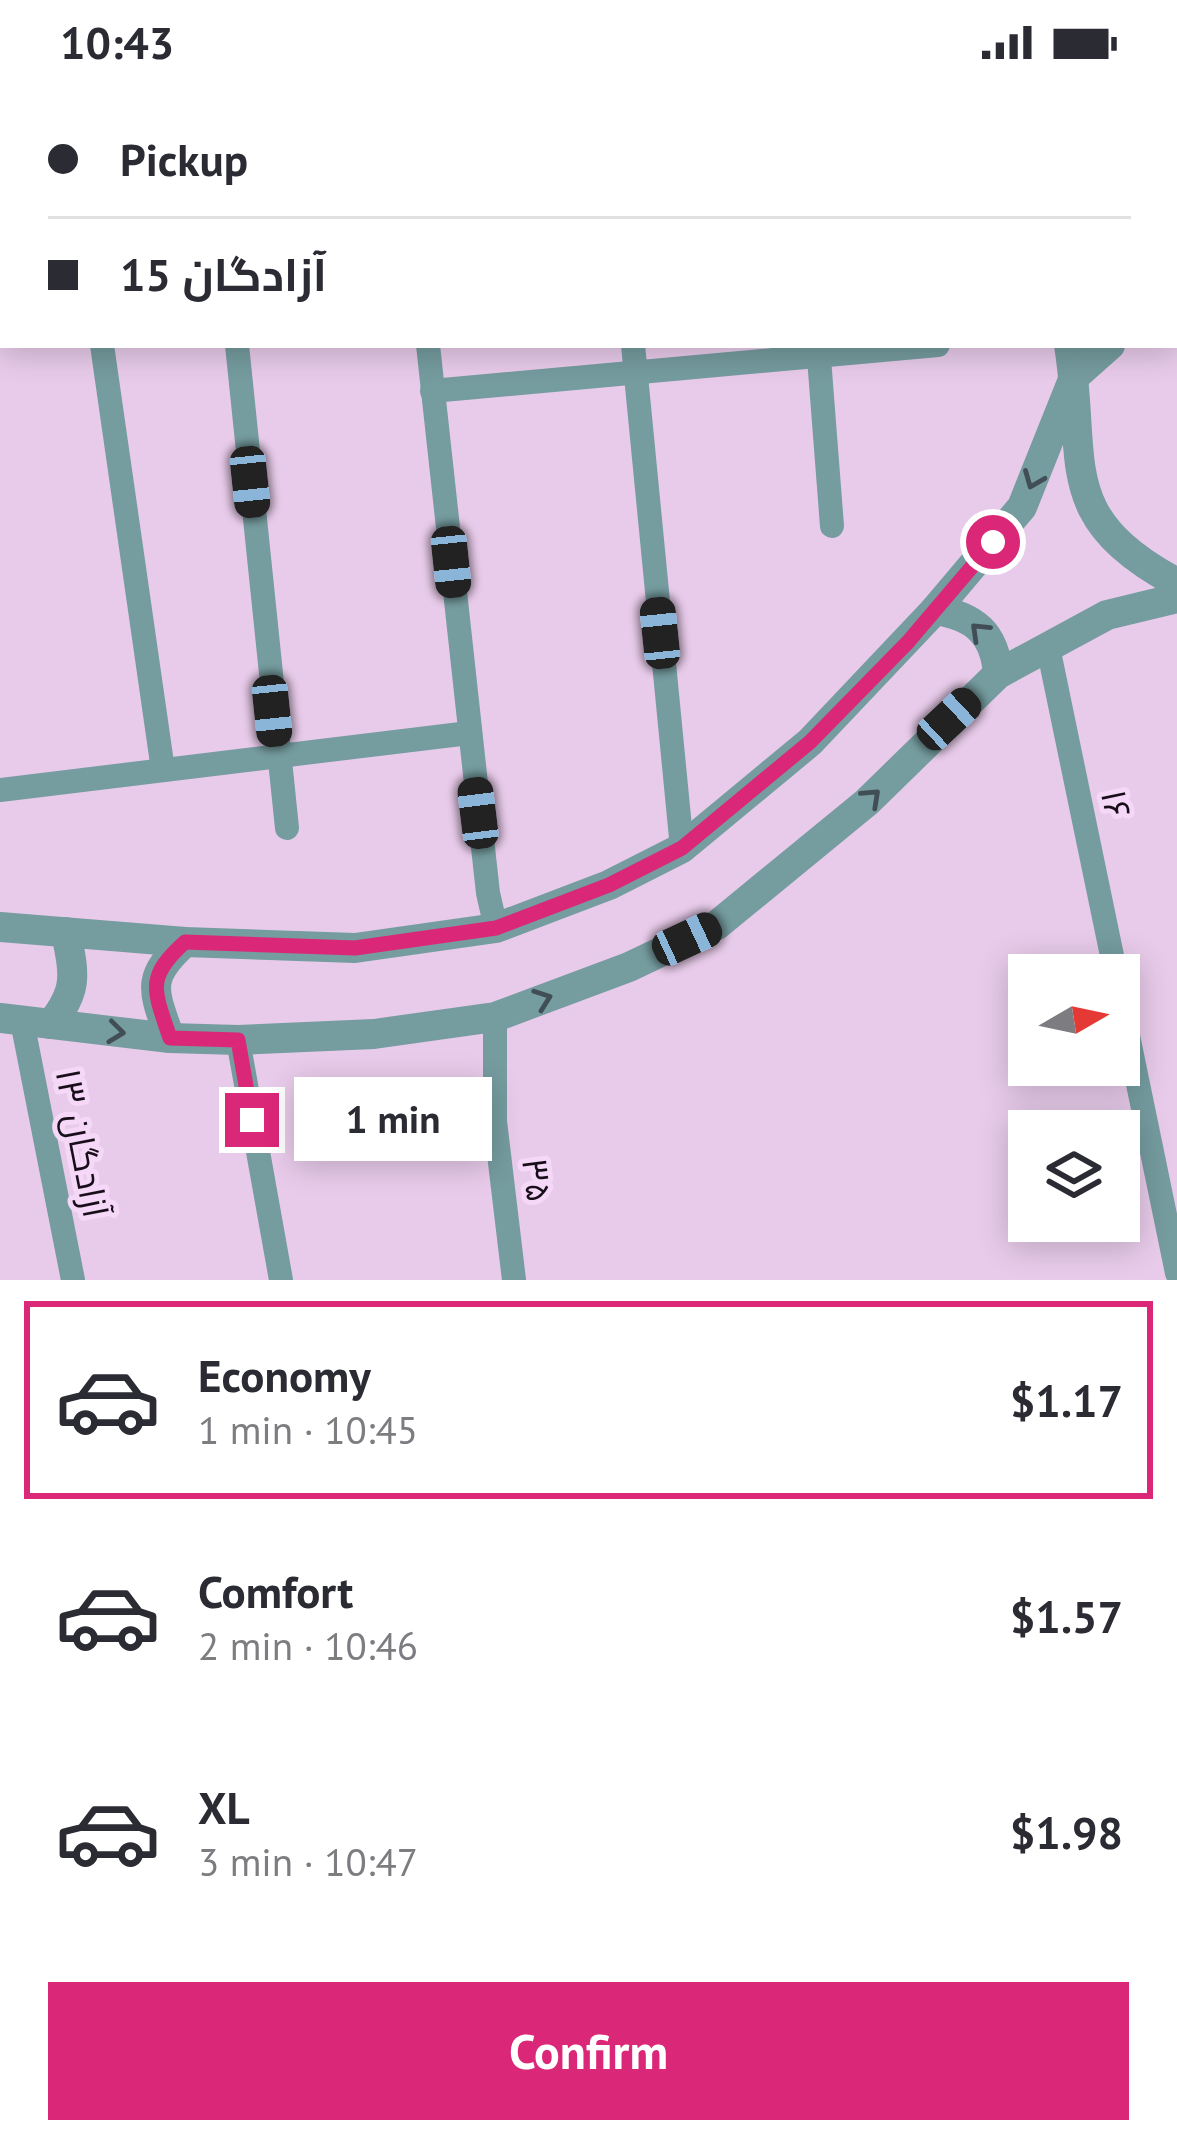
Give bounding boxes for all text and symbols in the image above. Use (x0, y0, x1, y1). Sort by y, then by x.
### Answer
text: 10:43 (60, 13, 174, 71)
text: Pickup (120, 130, 248, 188)
text: آزادگان 15 (120, 245, 327, 303)
car (228, 444, 272, 520)
one-way arrow (1023, 468, 1047, 489)
route start (966, 515, 1020, 569)
car (429, 524, 473, 600)
car (638, 595, 682, 671)
one-way arrow (971, 623, 993, 645)
car (250, 673, 294, 749)
car (910, 681, 988, 757)
car (456, 775, 500, 851)
street label: ۱۶ (1091, 785, 1143, 823)
one-way arrow (858, 789, 879, 811)
car (647, 907, 727, 971)
north arrow (1008, 954, 1140, 1086)
map controls (1008, 954, 1140, 1242)
one-way arrow (532, 989, 553, 1013)
one-way arrow (106, 1018, 126, 1044)
street label: آزادگان ۱۳ (46, 1065, 120, 1222)
callout: 1 min (294, 1078, 492, 1162)
route end (225, 1093, 279, 1147)
text: 1 min (345, 1093, 441, 1144)
button: layers (1008, 1110, 1140, 1242)
street label: ۳۵ (512, 1155, 564, 1205)
icon: car (54, 1346, 162, 1454)
text: Economy (198, 1346, 371, 1404)
text: $1.17 (1010, 1371, 1123, 1429)
text: 1 min · 10:45 (198, 1404, 418, 1455)
icon: car (54, 1562, 162, 1670)
text: Comfort (198, 1562, 353, 1620)
text: $1.57 (1010, 1587, 1123, 1645)
text: 2 min · 10:46 (198, 1620, 418, 1671)
icon: car (54, 1778, 162, 1886)
text: XL (198, 1778, 250, 1836)
text: $1.98 (1010, 1803, 1123, 1861)
text: 3 min · 10:47 (198, 1836, 418, 1887)
button: Confirm (48, 1982, 1129, 2120)

